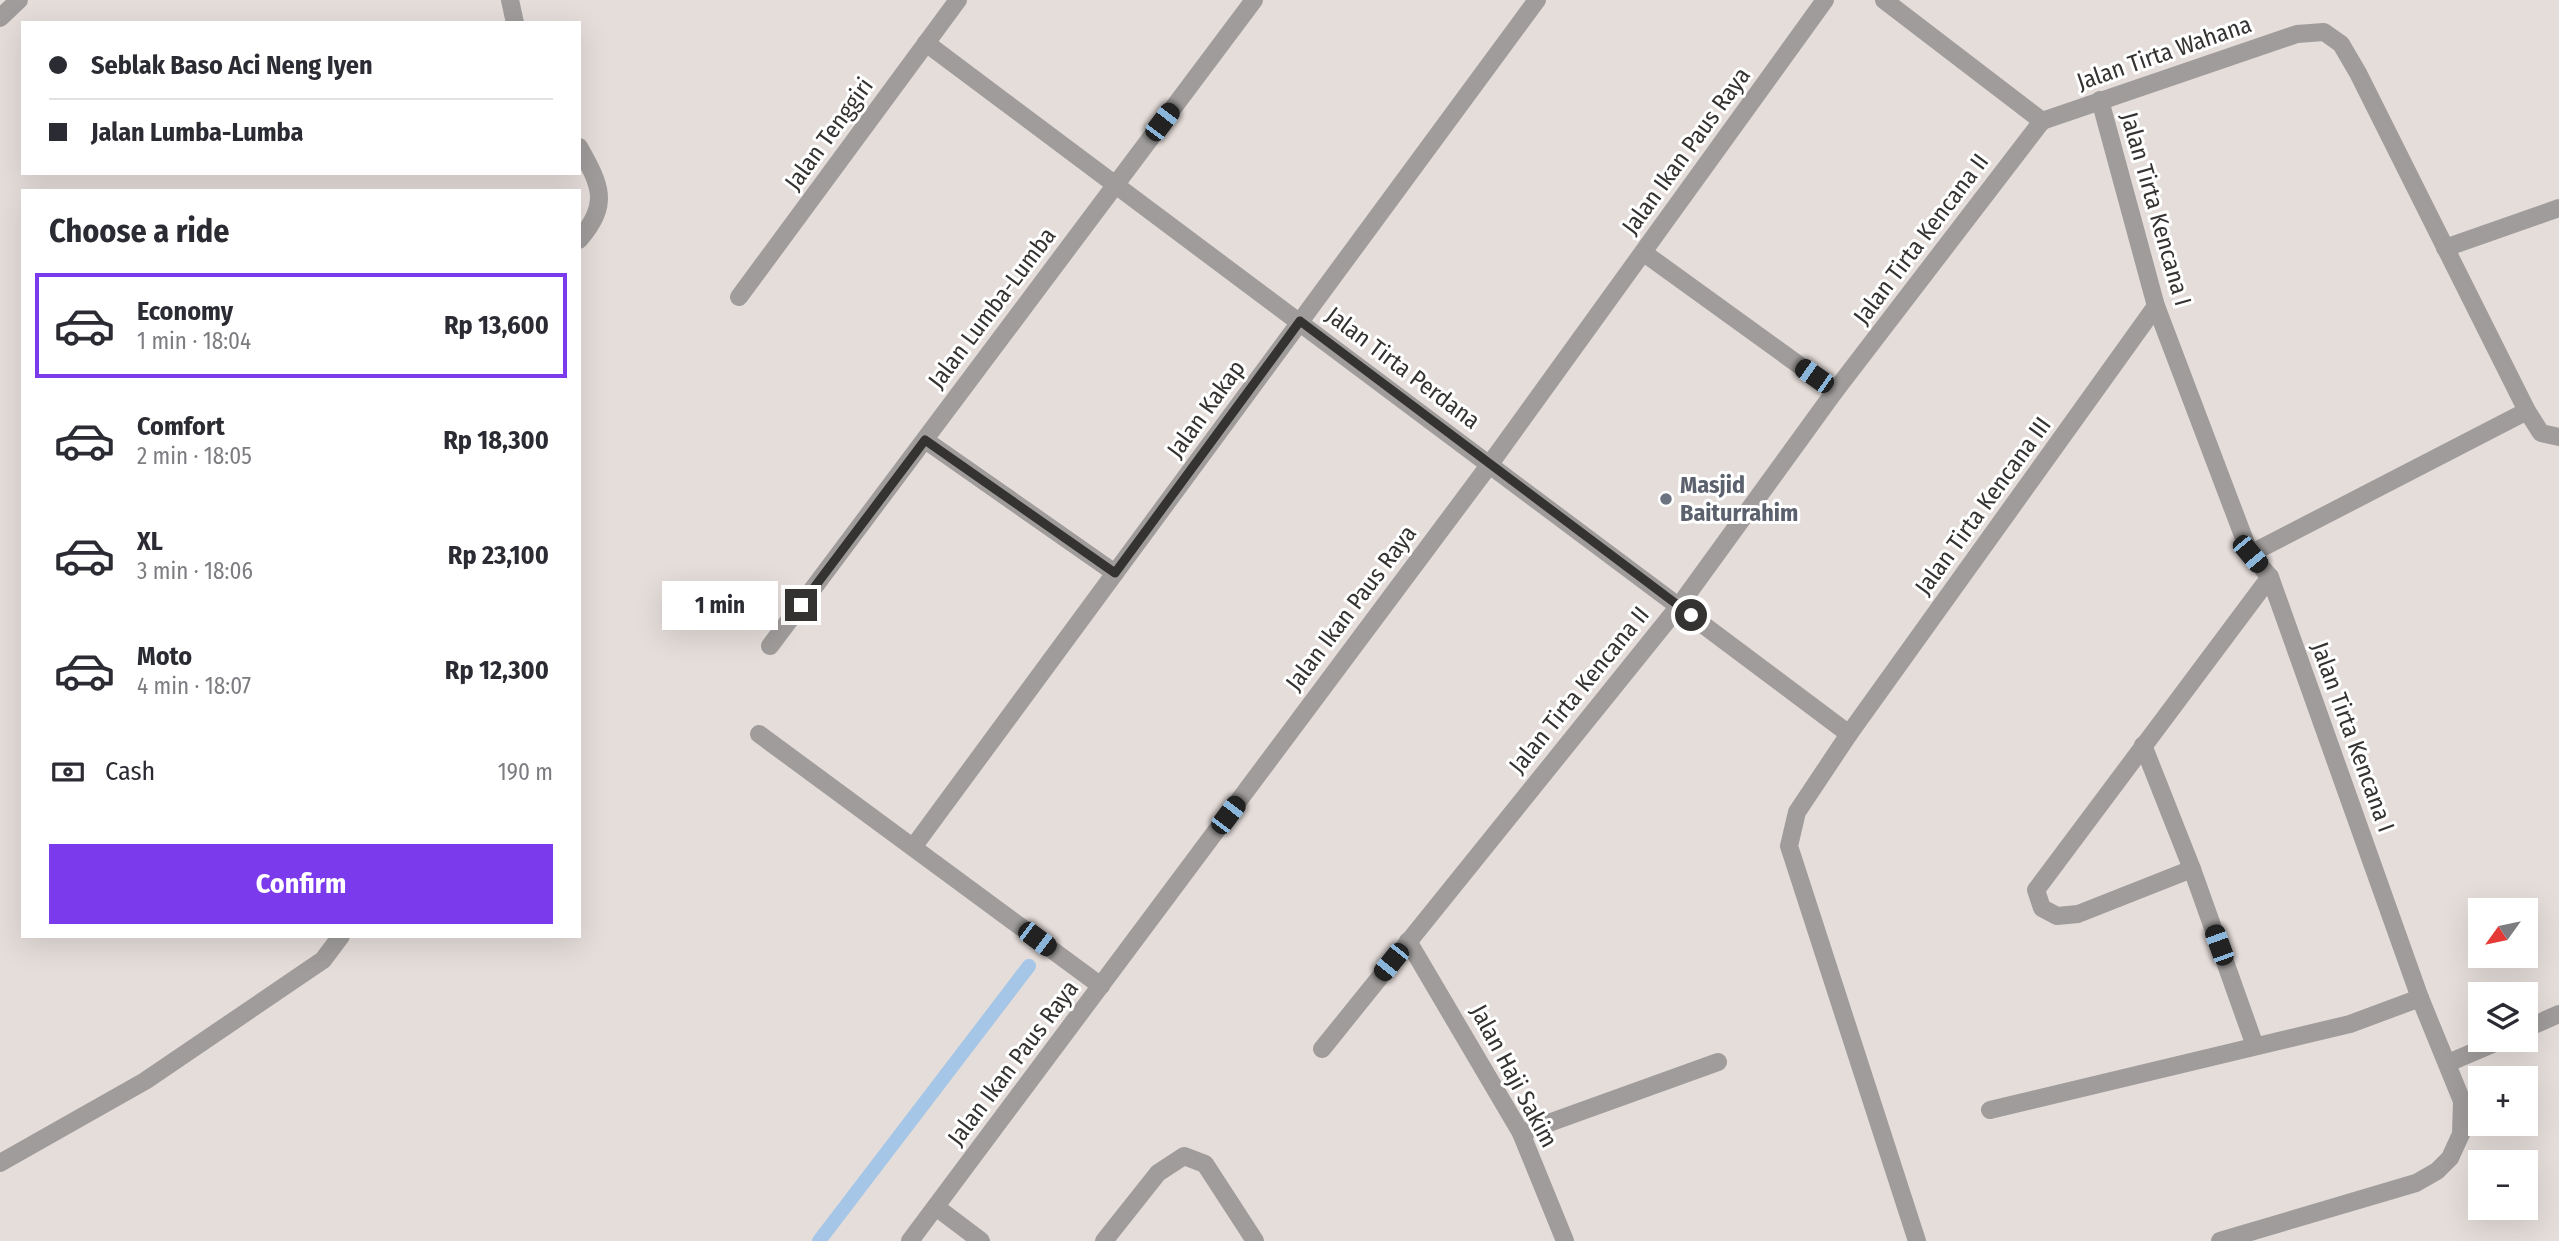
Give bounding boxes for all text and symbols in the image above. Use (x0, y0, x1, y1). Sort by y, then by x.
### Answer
street label: Jalan Tirta Wahana (2073, 10, 2255, 96)
text: Seblak Baso Aci Neng Iyen (91, 50, 373, 81)
street label: Jalan Ikan Paus Raya (1616, 62, 1756, 240)
street label: Jalan Tenggiri (779, 73, 879, 195)
car (1141, 99, 1184, 145)
street label: Jalan Tirta Kencana I (2115, 109, 2197, 309)
text: Jalan Lumba-Lumba (91, 117, 303, 148)
street label: Jalan Tirta Kencana II (1848, 148, 1994, 330)
text: Choose a ride (49, 212, 230, 250)
street label: Jalan Lumba-Lumba (922, 222, 1062, 394)
icon: car (53, 294, 116, 357)
text: Economy (137, 296, 233, 327)
street label: Jalan Tirta Perdana (1321, 301, 1485, 435)
text: Rp 13,600 (444, 310, 549, 341)
text: 1 min · 18:04 (137, 327, 251, 355)
street label: Jalan Kakap (1161, 355, 1251, 463)
car (1791, 355, 1838, 397)
icon: car (53, 409, 116, 472)
text: Comfort (137, 411, 225, 442)
street label: Jalan Tirta Kencana III (1909, 412, 2057, 600)
text: Rp 18,300 (443, 425, 549, 456)
text: 2 min · 18:05 (137, 442, 252, 470)
place label: Masjid Baiturrahim (1680, 471, 1798, 527)
marker: Masjid Baiturrahim (1658, 491, 1674, 507)
street label: Jalan Ikan Paus Raya (1280, 520, 1422, 696)
icon: car (53, 524, 116, 587)
text: XL (137, 526, 163, 557)
car (2229, 531, 2272, 577)
text: Rp 23,100 (448, 540, 549, 571)
text: 3 min · 18:06 (137, 557, 253, 585)
callout: 1 min (661, 580, 776, 630)
route end (785, 589, 817, 621)
text: 1 min (695, 591, 745, 619)
route start (1675, 599, 1707, 631)
street label: Jalan Tirta Kencana II (1503, 601, 1655, 779)
street label: Jalan Tirta Kencana I (2306, 638, 2400, 836)
icon: car (53, 639, 116, 702)
text: Moto (137, 641, 192, 672)
text: Rp 12,300 (445, 655, 549, 686)
text: 4 min · 18:07 (137, 672, 251, 700)
icon: cash (49, 753, 87, 791)
text: Cash (105, 756, 155, 787)
text: 190 m (498, 758, 553, 786)
car (1207, 792, 1250, 838)
button: Confirm (49, 844, 553, 924)
north arrow (2468, 898, 2538, 968)
map controls (2468, 898, 2538, 1220)
car (1014, 918, 1061, 960)
car (2202, 922, 2237, 968)
car (1370, 939, 1413, 985)
street label: Jalan Ikan Paus Raya (942, 975, 1084, 1151)
button: layers (2468, 982, 2538, 1052)
street label: Jalan Haji Sakim (1465, 1000, 1563, 1152)
button: + (2468, 1066, 2538, 1136)
button: − (2468, 1150, 2538, 1220)

